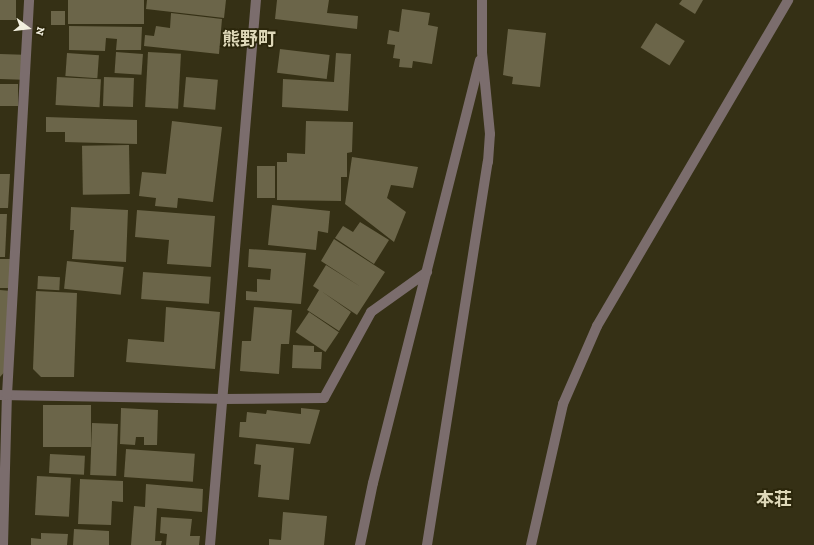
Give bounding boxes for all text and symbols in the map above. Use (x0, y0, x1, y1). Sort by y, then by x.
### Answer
north arrow (8, 8, 48, 48)
text: N (33, 26, 47, 37)
district label: 熊野町 (222, 28, 276, 50)
district label: 本荘 (756, 488, 792, 510)

